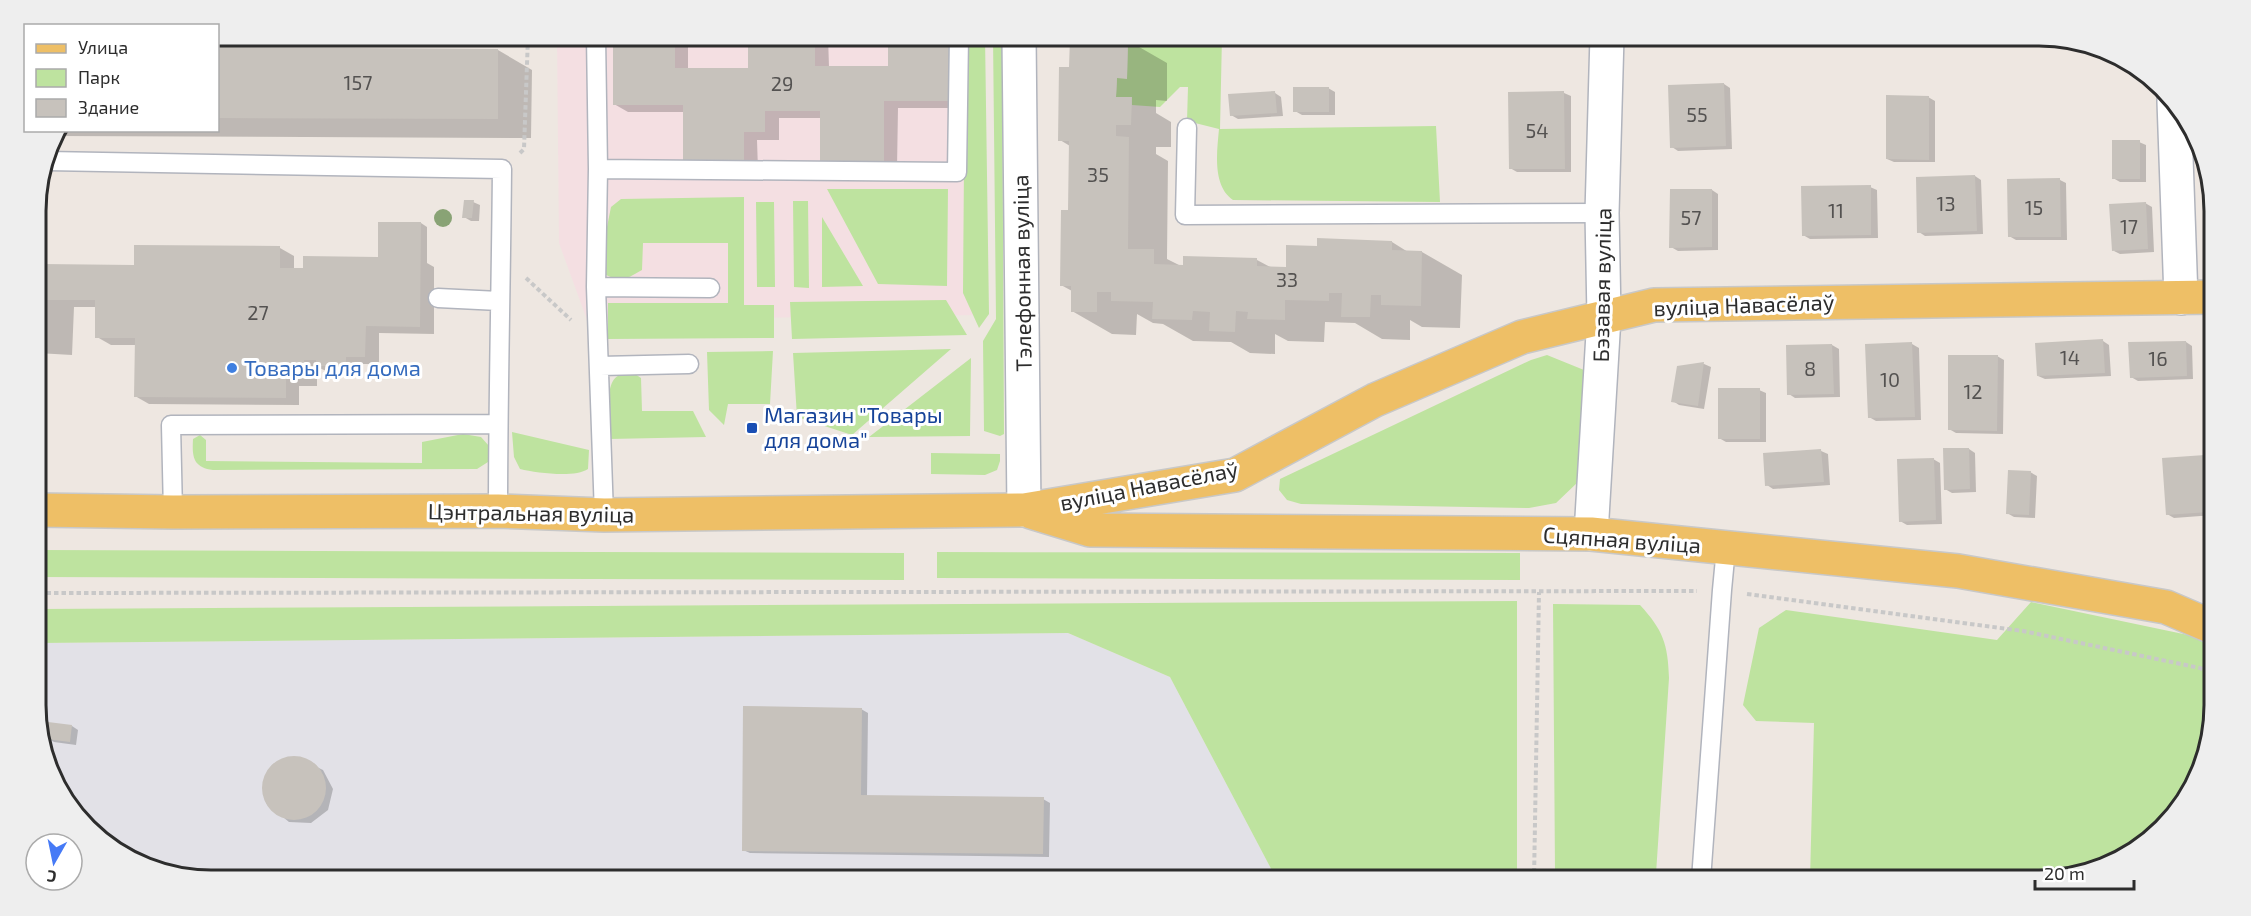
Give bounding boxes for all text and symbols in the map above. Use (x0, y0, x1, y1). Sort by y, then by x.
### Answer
legend (24, 24, 219, 132)
text: Улица (78, 36, 128, 58)
text: Парк (78, 66, 120, 88)
house number: 157 (344, 70, 372, 94)
house number: 29 (771, 71, 793, 95)
text: Здание (78, 96, 139, 118)
house number: 55 (1686, 102, 1708, 126)
house number: 54 (1525, 118, 1549, 142)
house number: 35 (1087, 162, 1109, 186)
street label: Тэлефонная вуліца (1006, 174, 1037, 372)
house number: 13 (1936, 191, 1956, 215)
house number: 15 (2025, 195, 2043, 219)
house number: 11 (1828, 198, 1844, 222)
house number: 57 (1681, 205, 1701, 229)
street label: Бэзавая вуліца (1587, 208, 1616, 362)
house number: 17 (2120, 214, 2138, 238)
house number: 33 (1276, 267, 1298, 291)
street label: вуліца Навасёлаў (1653, 288, 1835, 321)
house number: 27 (247, 300, 269, 324)
house number: 14 (2060, 345, 2080, 369)
house number: 16 (2148, 346, 2168, 370)
place label: Товары для дома (244, 354, 421, 380)
house number: 8 (1804, 356, 1816, 380)
marker: Товары для дома (225, 361, 239, 375)
house number: 10 (1880, 367, 1900, 391)
house number: 12 (1963, 379, 1983, 403)
place label: Магазин "Товары для дома" (764, 401, 943, 452)
marker: Магазин "Товары для дома" (745, 421, 759, 435)
street label: вуліца Навасёлаў (1058, 455, 1241, 516)
street label: Цэнтральная вуліца (428, 497, 634, 528)
street label: Сцяпная вуліца (1542, 521, 1702, 558)
north arrow (24, 832, 84, 892)
scale bar (2035, 853, 2134, 891)
text: 20 m (2044, 862, 2085, 884)
text: С (45, 867, 58, 887)

